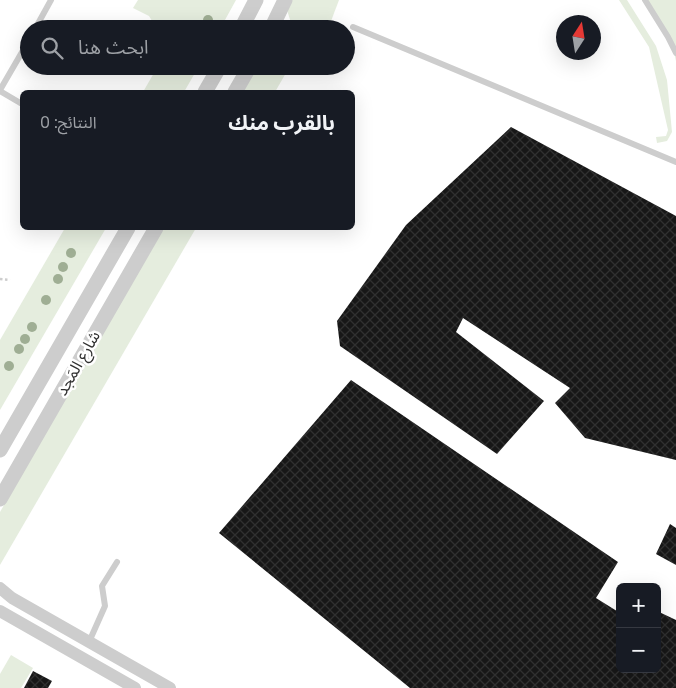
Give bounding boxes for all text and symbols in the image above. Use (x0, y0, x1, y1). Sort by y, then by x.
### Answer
north arrow (556, 15, 601, 60)
search box (20, 20, 355, 75)
icon: search (38, 34, 66, 62)
text: ابحث هنا (78, 34, 149, 61)
text: بالقرب منك (228, 108, 335, 137)
text: النتائج: 0 (40, 111, 97, 134)
street label: شارع المَجد (50, 326, 107, 400)
map controls (616, 583, 661, 673)
button: + (616, 583, 661, 628)
button: − (616, 628, 661, 673)

